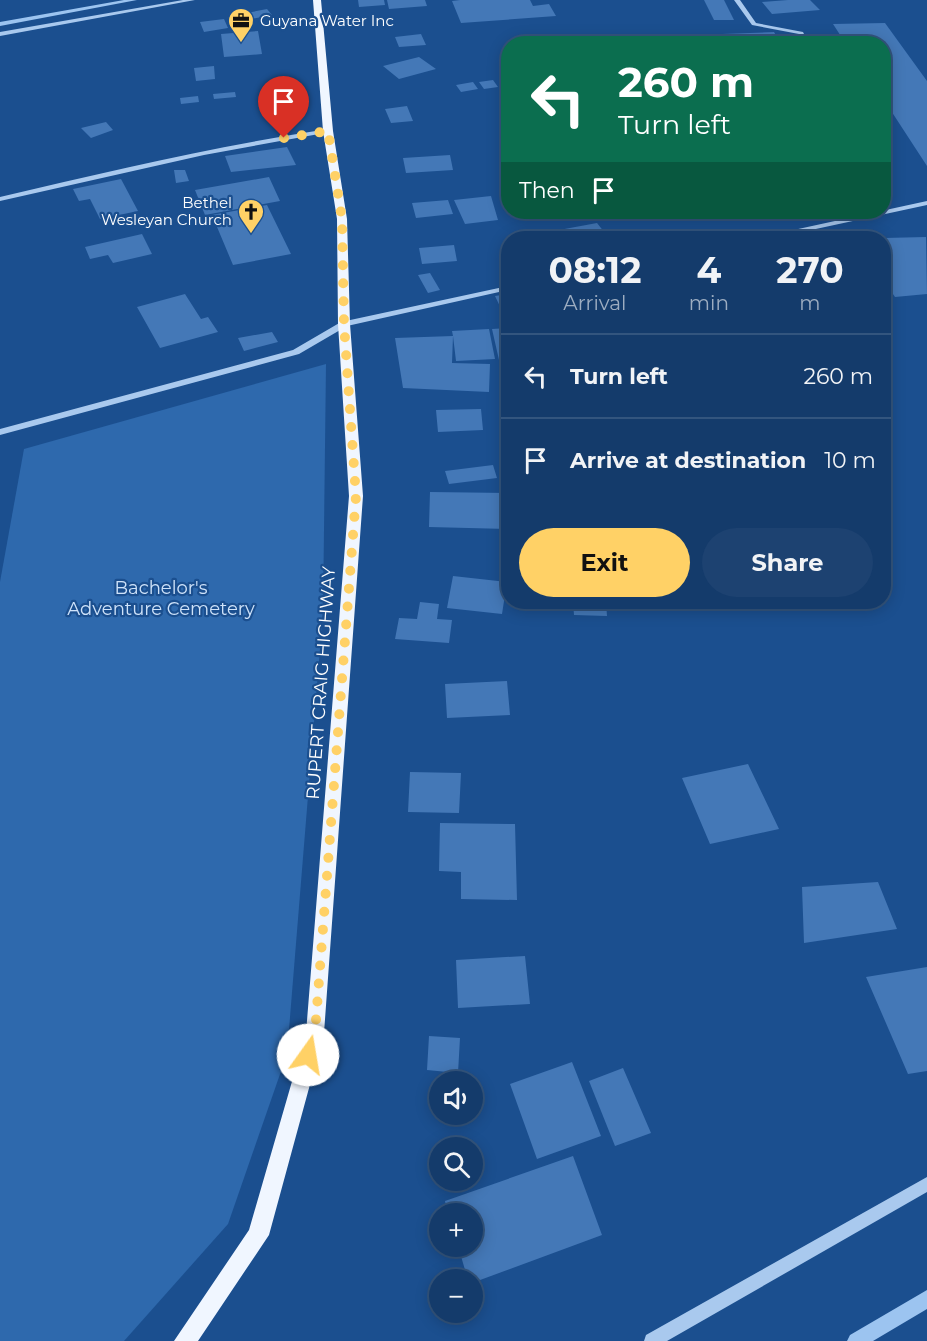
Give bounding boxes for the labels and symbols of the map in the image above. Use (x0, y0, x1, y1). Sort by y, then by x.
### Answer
office icon: Guyana Water Inc (226, 6, 256, 44)
place label: Guyana Water Inc (260, 11, 394, 30)
pin (258, 76, 309, 138)
place label: Bethel Wesleyan Church (101, 193, 232, 229)
church icon: Bethel Wesleyan Church (236, 197, 266, 235)
street label: RUPERT CRAIG HIGHWAY (302, 565, 340, 800)
park label: Bachelor's Adventure Cemetery (67, 577, 255, 620)
position arrow (276, 1023, 340, 1087)

